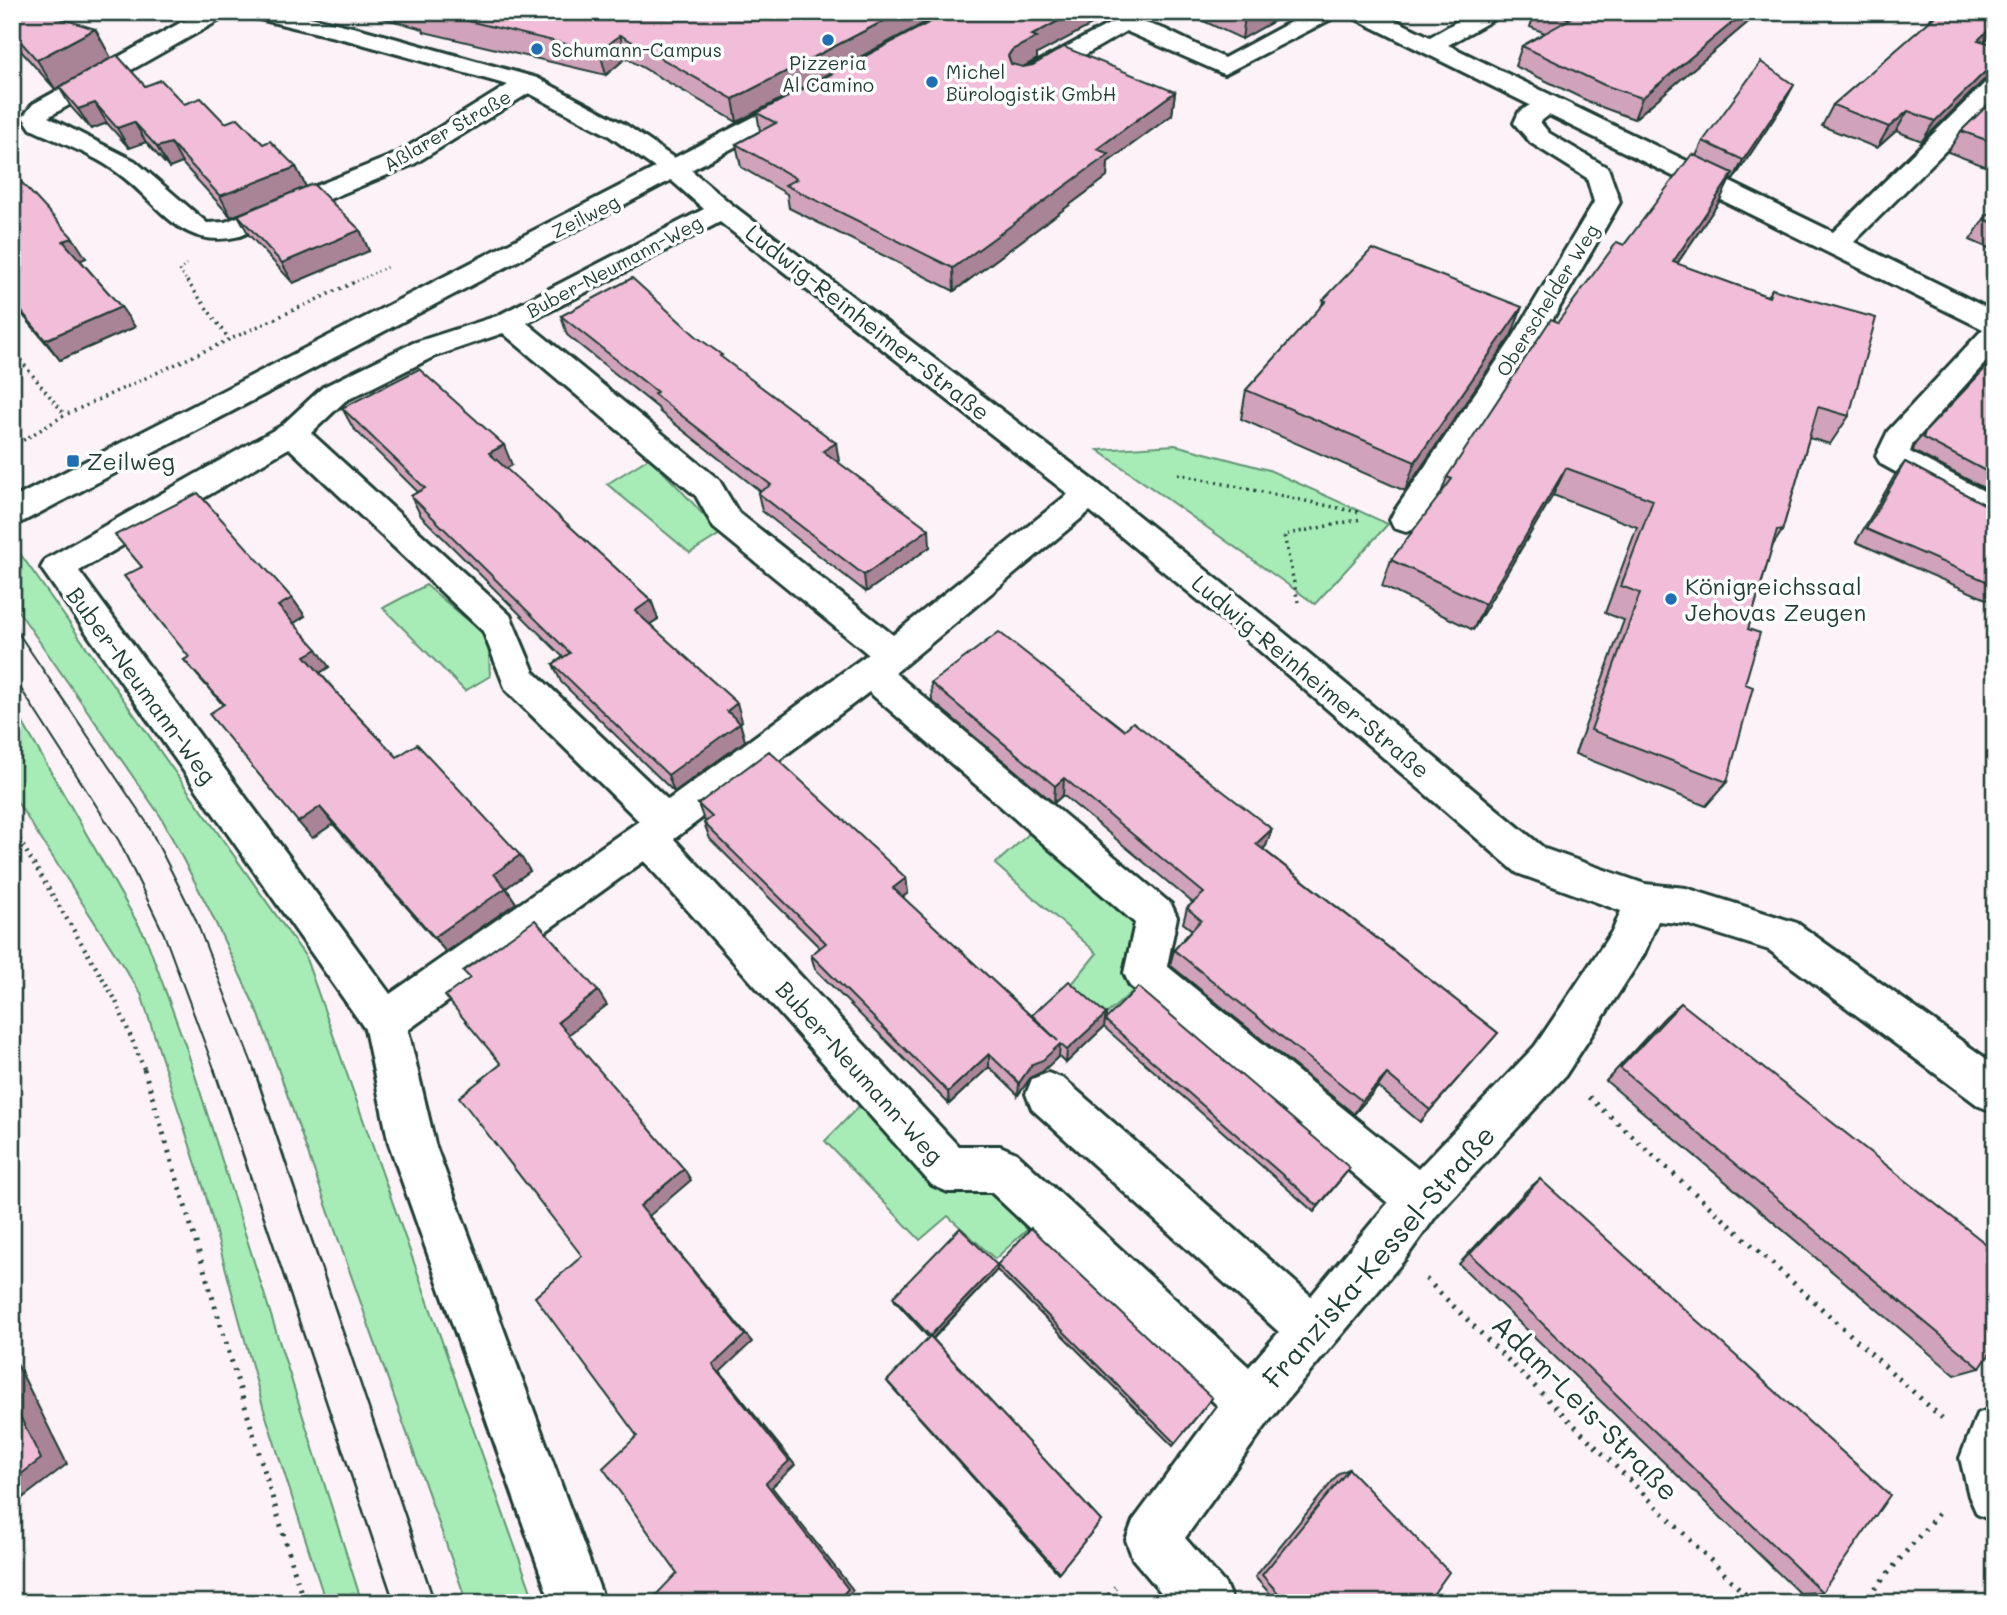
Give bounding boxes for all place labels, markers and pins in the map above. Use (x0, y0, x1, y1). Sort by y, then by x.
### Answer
marker: Pizzeria Al Camino (820, 32, 836, 48)
place label: Schumann-Campus (551, 37, 722, 62)
marker: Schumann-Campus (529, 41, 545, 57)
place label: Pizzeria Al Camino (782, 50, 874, 97)
place label: Michel Bürologistik GmbH (946, 59, 1116, 106)
marker: Michel Bürologistik GmbH (924, 74, 940, 90)
place label: Zeilweg (87, 446, 175, 476)
marker: Zeilweg (65, 453, 81, 469)
place label: Königreichssaal Jehovas Zeugen (1685, 571, 1866, 627)
marker: Königreichssaal Jehovas Zeugen (1663, 591, 1679, 607)

